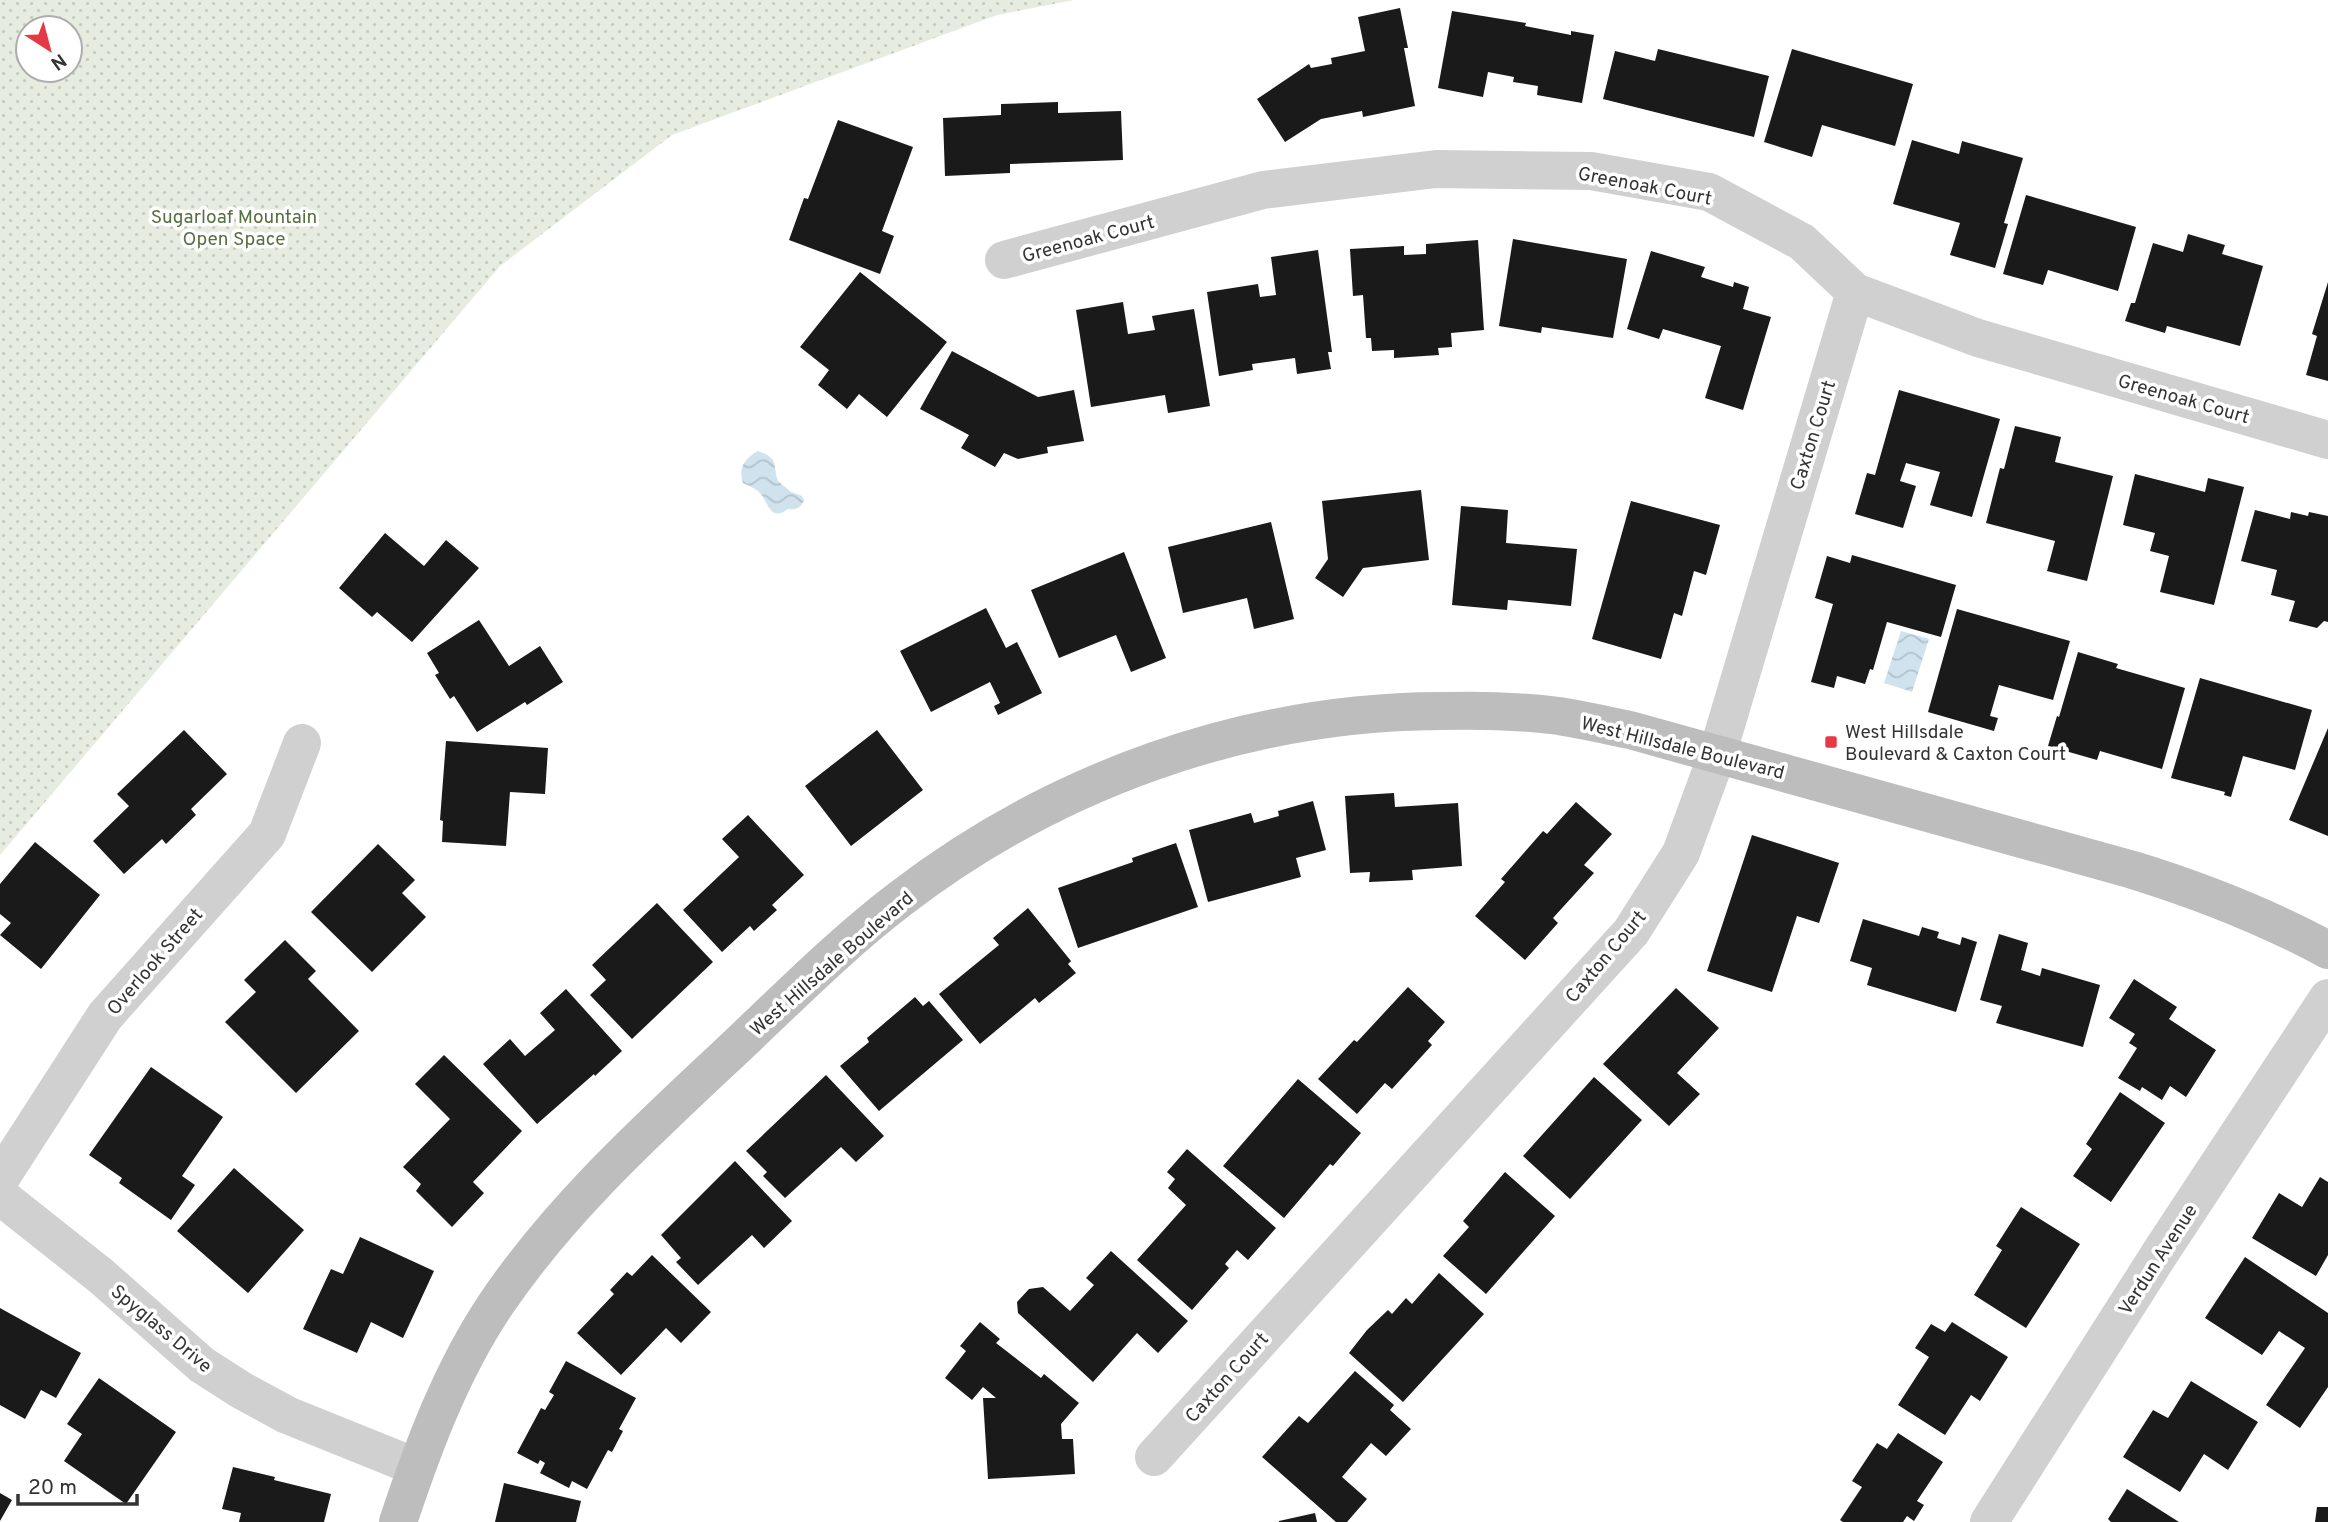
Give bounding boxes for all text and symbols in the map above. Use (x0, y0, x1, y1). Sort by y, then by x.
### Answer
north arrow (14, 14, 84, 84)
text: N (45, 47, 70, 75)
street label: Greenoak Court (1576, 162, 1714, 212)
park label: Sugarloaf Mountain Open Space (151, 206, 317, 252)
street label: Greenoak Court (1020, 211, 1157, 269)
street label: Greenoak Court (2115, 370, 2252, 430)
street label: Caxton Court (1786, 378, 1842, 493)
street label: West Hillsdale Boulevard (1578, 712, 1787, 786)
place label: West Hillsdale Boulevard & Caxton Court (1845, 721, 2066, 767)
marker: West Hillsdale Boulevard & Caxton Court (1823, 734, 1839, 750)
street label: West Hillsdale Boulevard (746, 887, 919, 1042)
street label: Overlook Street (102, 904, 209, 1021)
street label: Caxton Court (1561, 906, 1652, 1008)
street label: Verdun Avenue (2114, 1200, 2203, 1320)
street label: Spyglass Drive (105, 1280, 216, 1379)
street label: Caxton Court (1181, 1328, 1274, 1429)
scale bar (18, 1462, 136, 1506)
text: 20 m (28, 1475, 77, 1502)

